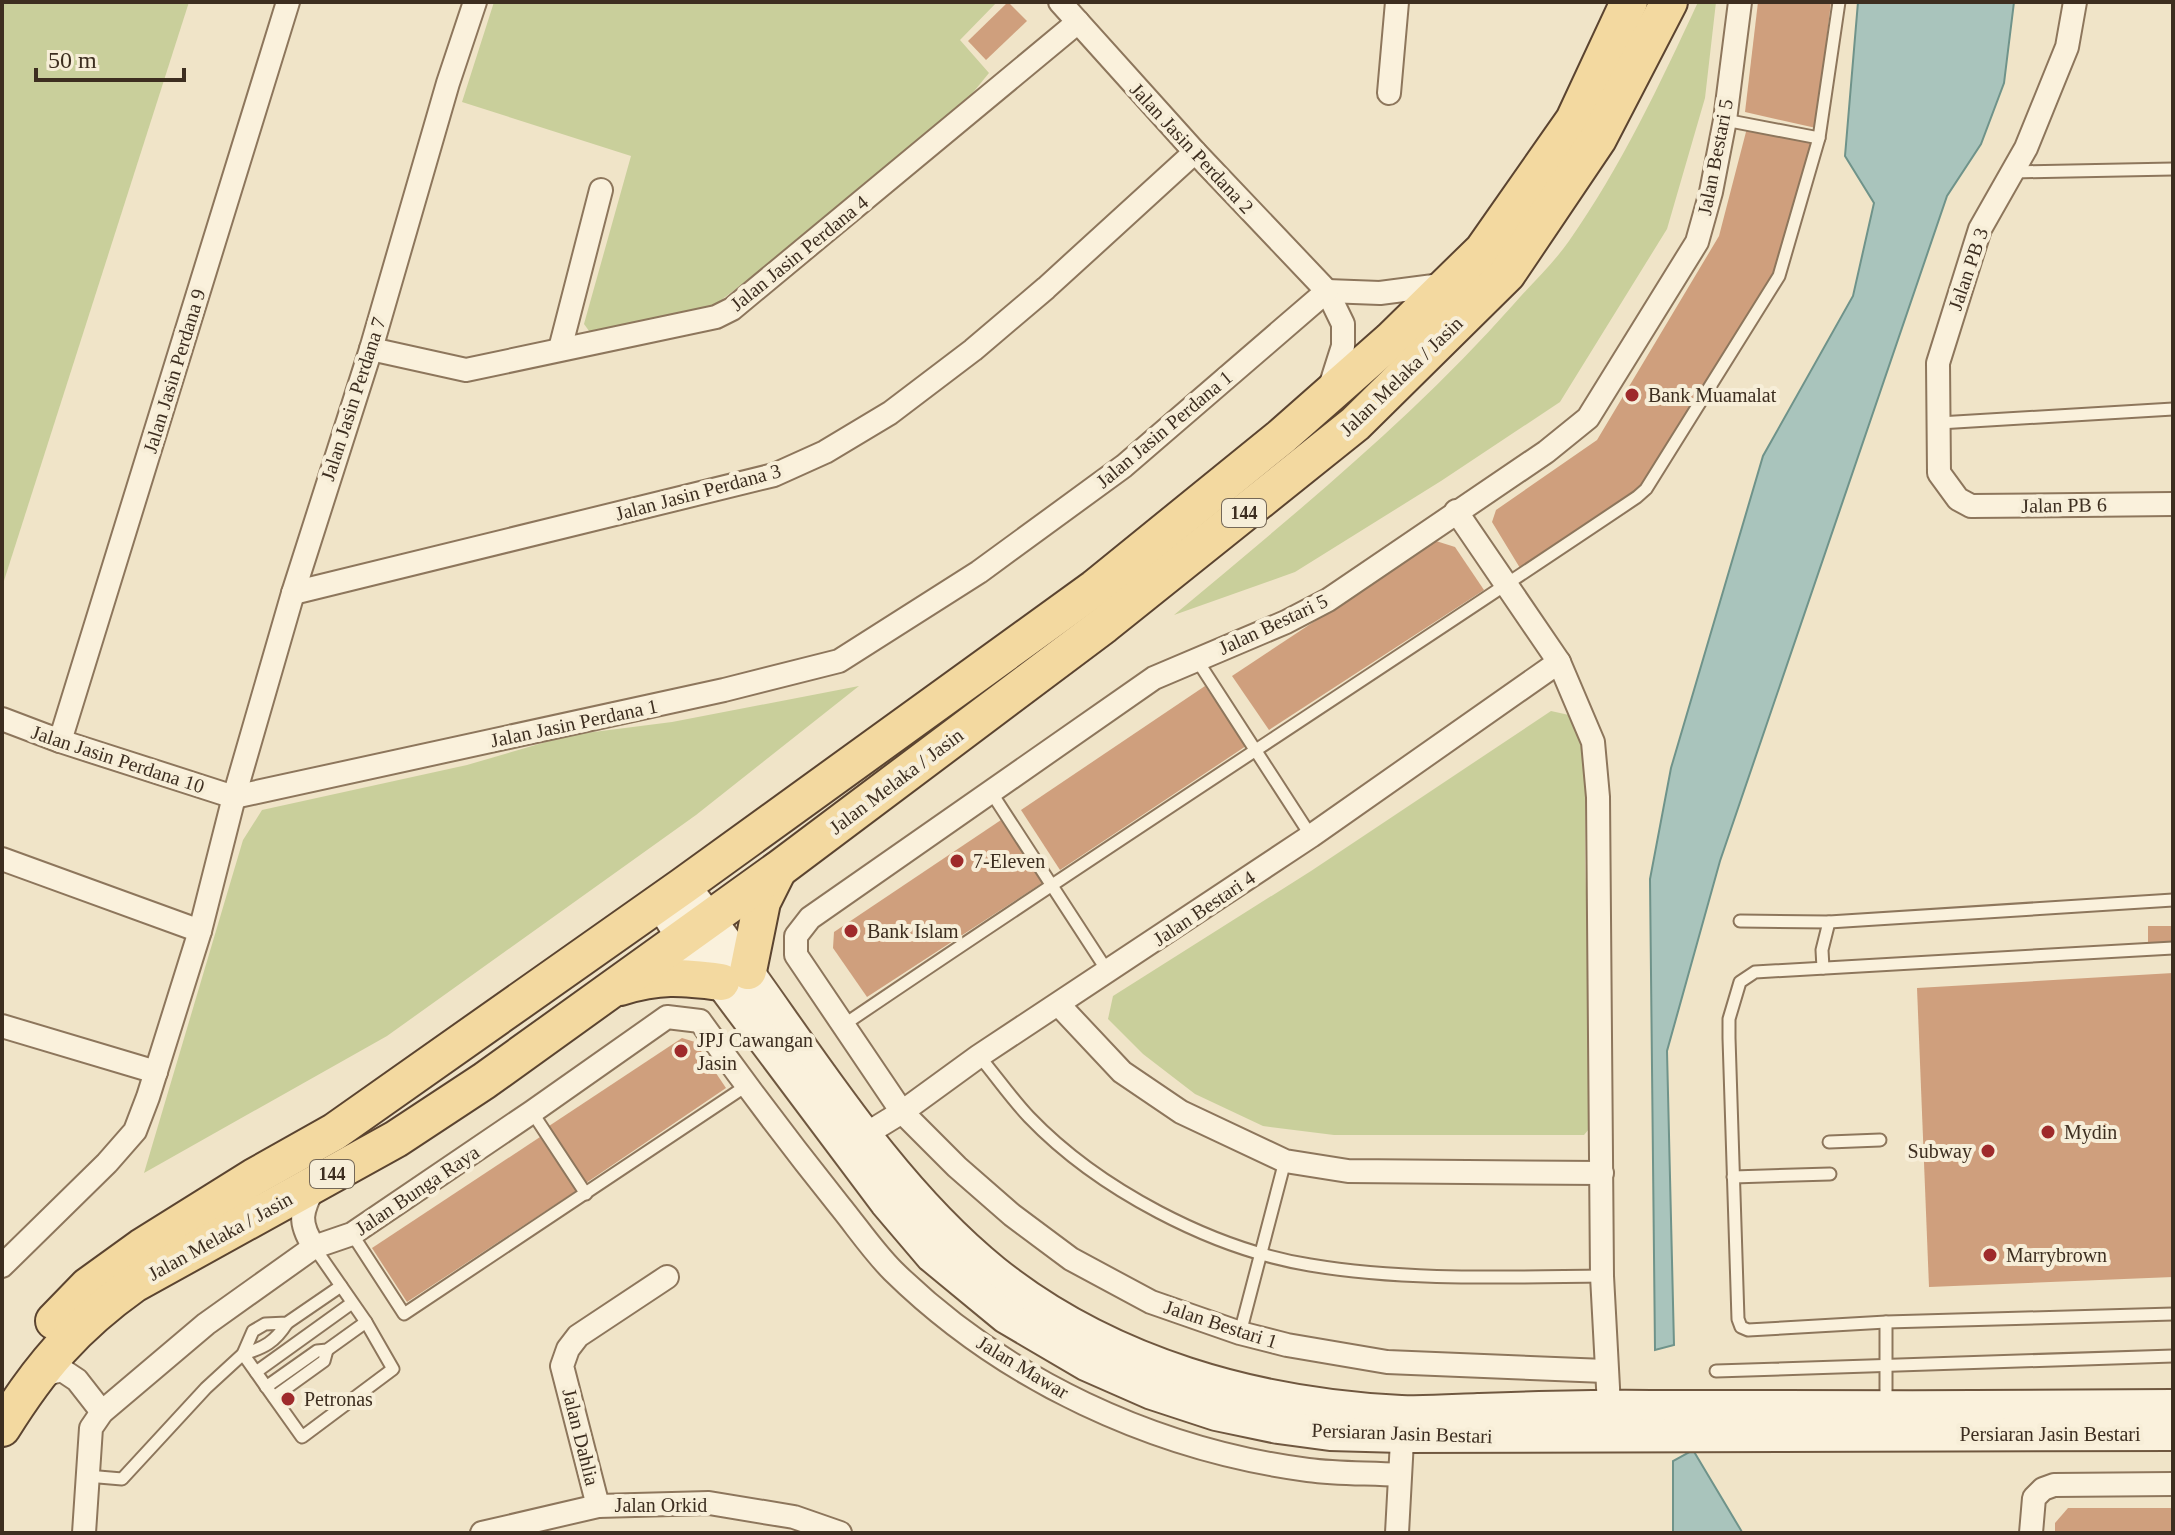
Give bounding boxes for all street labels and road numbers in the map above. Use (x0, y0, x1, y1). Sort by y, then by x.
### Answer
street label: Jalan Jasin Perdana 2 (1126, 78, 1258, 218)
street label: Jalan Bestari 5 (1693, 97, 1737, 217)
street label: Jalan Jasin Perdana 4 (726, 191, 872, 315)
street label: Jalan PB 3 (1944, 225, 1992, 313)
street label: Jalan Jasin Perdana 9 (139, 286, 209, 456)
street label: Jalan Melaka / Jasin (1335, 312, 1467, 440)
street label: Jalan Jasin Perdana 7 (316, 315, 390, 483)
street label: Jalan Jasin Perdana 1 (1092, 366, 1236, 492)
street label: Jalan Jasin Perdana 3 (613, 459, 783, 525)
street label: Jalan PB 6 (2021, 493, 2107, 517)
road number: 144 (1222, 499, 1266, 527)
street label: Jalan Bestari 5 (1215, 589, 1331, 659)
street label: Jalan Jasin Perdana 1 (488, 695, 660, 751)
street label: Jalan Jasin Perdana 10 (29, 721, 207, 797)
street label: Jalan Melaka / Jasin (825, 724, 967, 838)
street label: Jalan Bestari 4 (1149, 866, 1259, 950)
street label: Jalan Bunga Raya (351, 1140, 484, 1240)
road number: 144 (310, 1160, 354, 1188)
street label: Jalan Melaka / Jasin (144, 1187, 296, 1285)
street label: Jalan Bestari 1 (1162, 1295, 1280, 1353)
street label: Jalan Mawar (973, 1331, 1073, 1403)
street label: Jalan Dahlia (558, 1386, 604, 1488)
street label: Persiaran Jasin Bestari (1311, 1419, 1493, 1447)
street label: Persiaran Jasin Bestari (1959, 1423, 2141, 1445)
street label: Jalan Orkid (615, 1494, 707, 1516)

